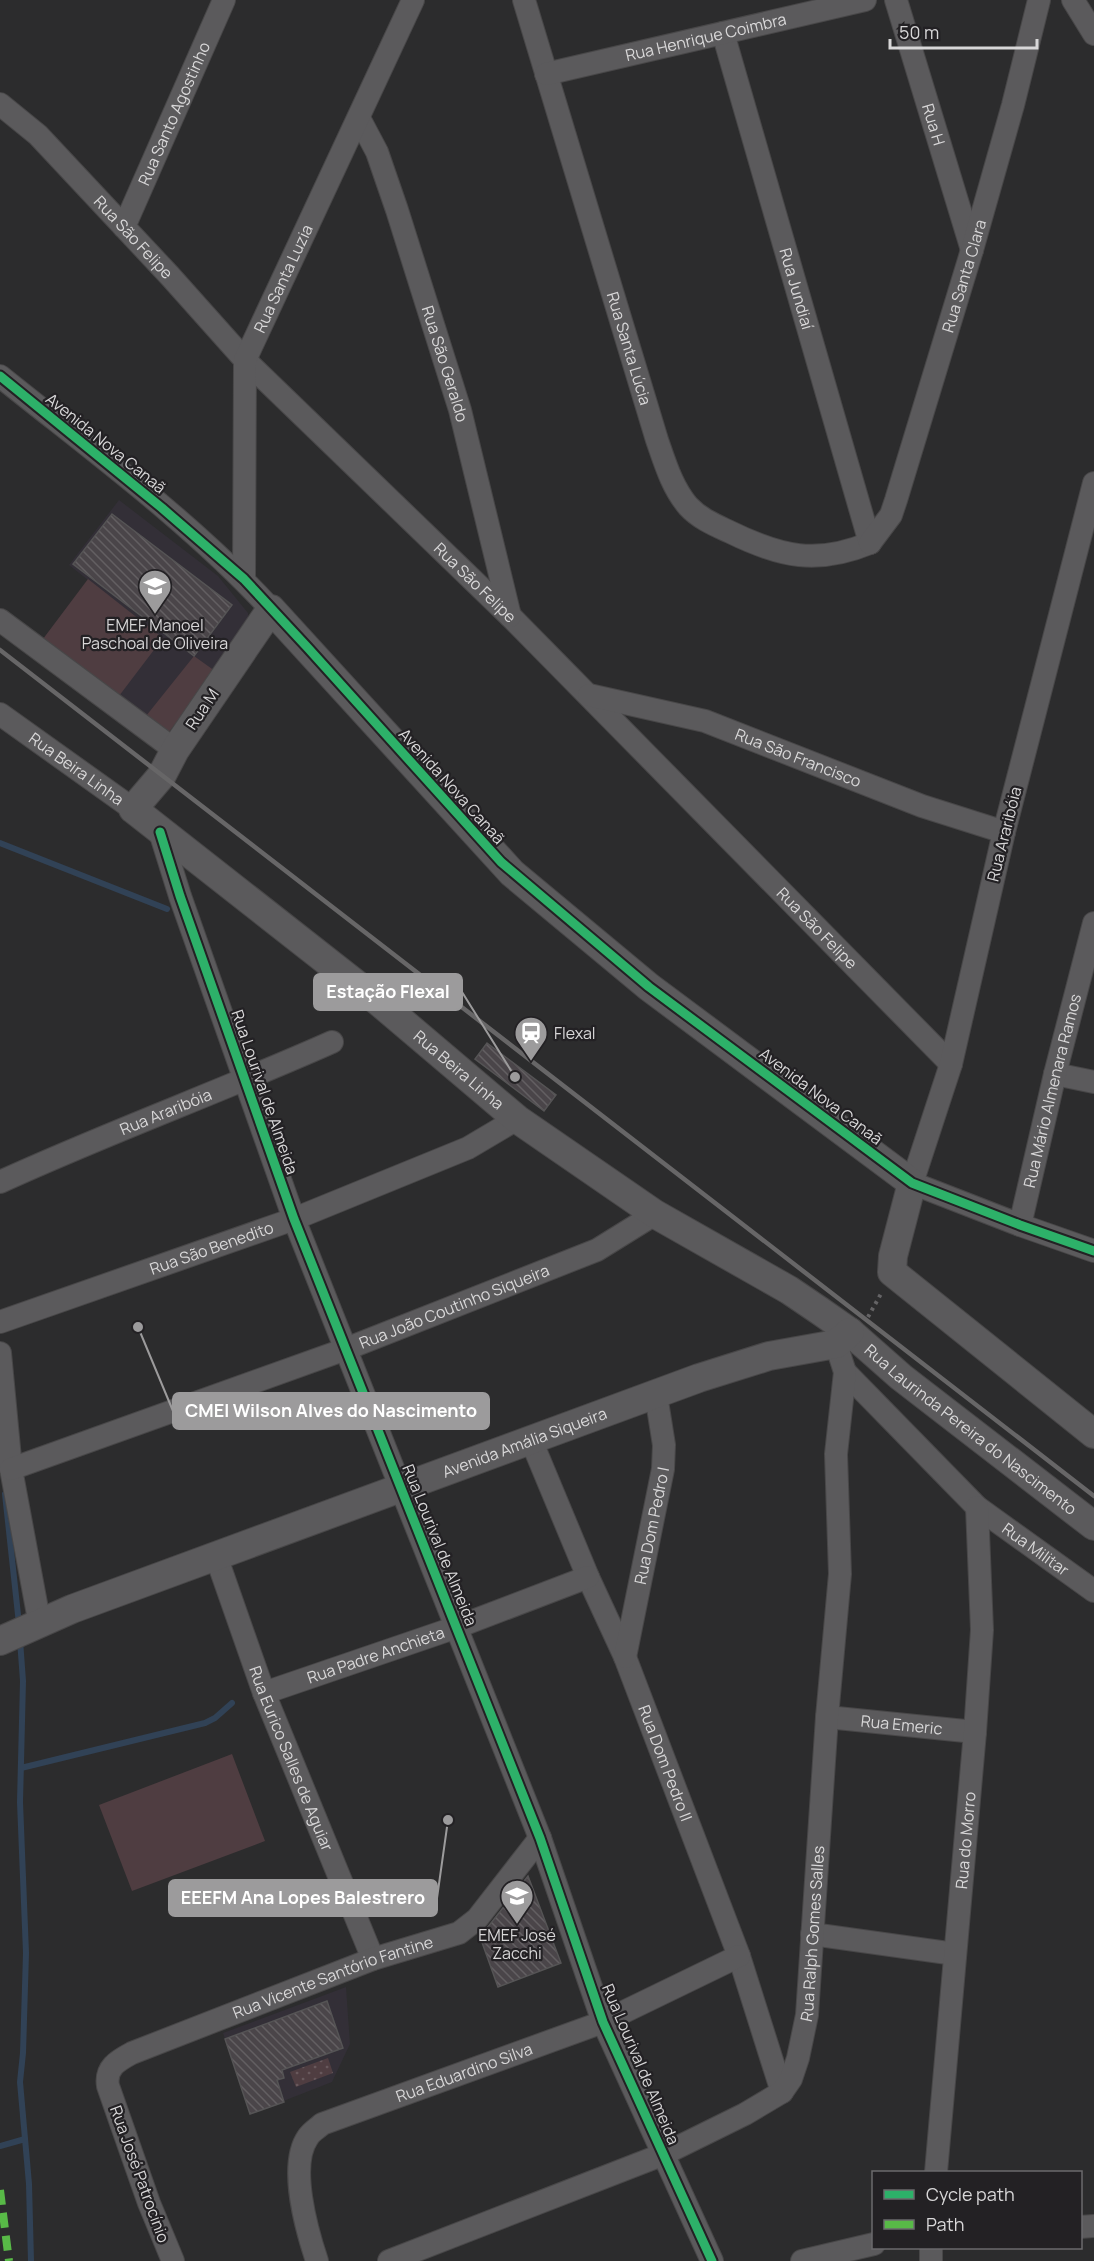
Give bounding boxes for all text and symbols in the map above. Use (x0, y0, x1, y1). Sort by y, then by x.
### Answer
street label: Rua Henrique Coimbra (623, 8, 788, 66)
scale bar (890, 12, 1037, 50)
text: 50 m (899, 20, 939, 44)
street label: Rua Santo Agostinho (133, 38, 215, 189)
street label: Rua H (917, 101, 951, 148)
street label: Rua São Felipe (89, 191, 178, 284)
street label: Rua Santa Clara (937, 217, 991, 335)
street label: Rua Santa Luzia (248, 221, 318, 336)
street label: Rua Jundiaí (774, 245, 819, 332)
street label: Rua Santa Lúcia (602, 289, 657, 408)
street label: Rua São Geraldo (417, 303, 473, 424)
street label: Avenida Nova Canaã (41, 388, 171, 498)
street label: Rua São Felipe (429, 538, 521, 627)
school or university icon: EMEF Manoel Paschoal de Oliveira (137, 568, 173, 615)
place label: EMEF Manoel Paschoal de Oliveira (82, 614, 228, 654)
street label: Rua M (180, 684, 224, 734)
street label: Avenida Nova Canaã (394, 723, 510, 849)
street label: Rua São Francisco (732, 723, 865, 792)
street label: Rua Beira Linha (25, 727, 128, 810)
street label: Rua Araribóia (982, 784, 1026, 884)
street label: Rua São Felipe (772, 882, 862, 974)
callout: Estação Flexal (314, 974, 462, 1010)
text: Estação Flexal (326, 979, 450, 1003)
street label: Rua Mário Almenara Ramos (1018, 991, 1086, 1190)
street label: Rua Lourival de Almeida (226, 1007, 304, 1177)
station icon: Flexal (513, 1015, 549, 1062)
place label: Flexal (554, 1022, 596, 1044)
street label: Rua Beira Linha (409, 1025, 509, 1114)
street label: Avenida Nova Canaã (755, 1042, 887, 1150)
street label: Rua Araribóia (116, 1083, 215, 1140)
street label: Rua São Benedito (147, 1216, 276, 1280)
street label: Rua João Coutinho Siqueira (356, 1259, 552, 1354)
street label: Rua Laurinda Pereira do Nascimento (860, 1339, 1081, 1520)
callout: CMEI Wilson Alves do Nascimento (173, 1393, 489, 1429)
text: CMEI Wilson Alves do Nascimento (185, 1398, 477, 1422)
street label: Avenida Amália Siqueira (439, 1402, 610, 1483)
street label: Rua Lourival de Almeida (397, 1461, 483, 1629)
street label: Rua Dom Pedro I (629, 1465, 674, 1586)
street label: Rua Militar (998, 1518, 1074, 1581)
street label: Rua Padre Anchieta (304, 1621, 447, 1689)
street label: Rua Eurico Salles de Aguiar (244, 1663, 339, 1855)
street label: Rua Dom Pedro II (633, 1702, 698, 1824)
street label: Rua Emeric (860, 1709, 944, 1740)
street label: Rua do Morro (950, 1791, 981, 1890)
street label: Rua Ralph Gomes Salles (795, 1845, 829, 2023)
school or university icon: EMEF José Zacchi (499, 1878, 535, 1925)
callout: EEEFM Ana Lopes Balestrero (169, 1880, 437, 1916)
text: EEEFM Ana Lopes Balestrero (181, 1885, 425, 1909)
place label: EMEF José Zacchi (478, 1924, 556, 1964)
street label: Rua Vicente Santório Fantine (229, 1931, 436, 2024)
street label: Rua Lourival de Almeida (597, 1980, 685, 2148)
street label: Rua Eduardino Silva (393, 2038, 535, 2107)
street label: Rua José Patrocínio (105, 2103, 175, 2245)
legend (872, 2171, 1082, 2249)
text: Cycle path (926, 2182, 1015, 2206)
text: Path (926, 2212, 964, 2236)

